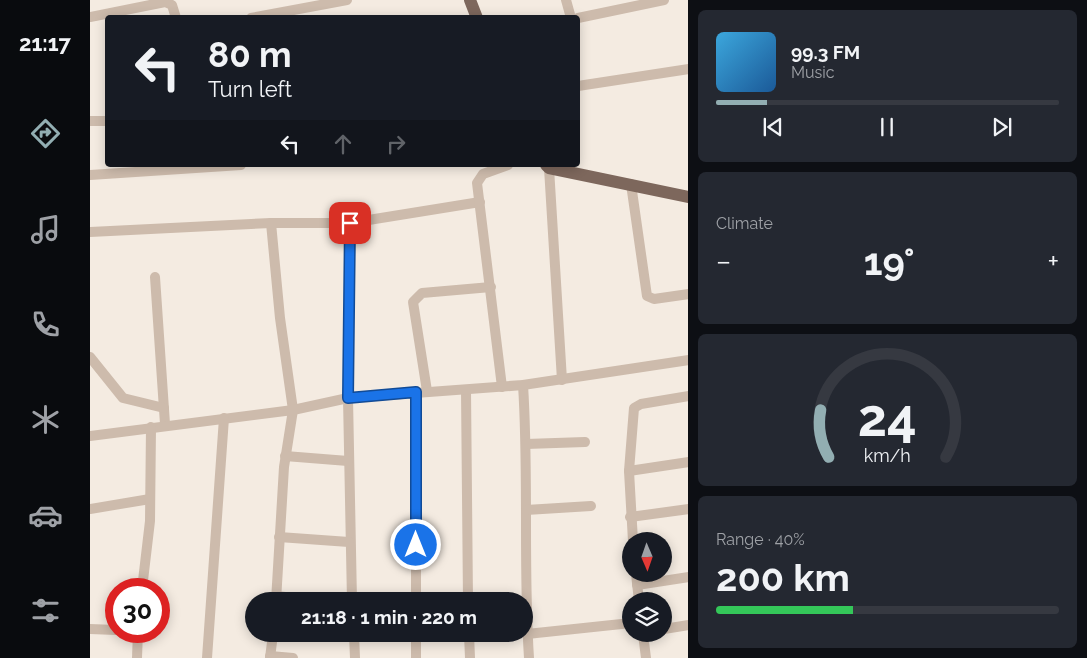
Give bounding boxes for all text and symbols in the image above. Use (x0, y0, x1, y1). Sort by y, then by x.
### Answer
text: 21:17 (19, 30, 71, 56)
text: 80 m (208, 34, 292, 75)
icon: left (125, 35, 190, 100)
text: 99.3 FM (791, 41, 860, 63)
text: Music (791, 63, 835, 82)
text: Turn left (208, 76, 292, 102)
icon: previous (759, 113, 787, 141)
icon: pause (873, 113, 901, 141)
icon: next (988, 113, 1016, 141)
icon: directions (28, 116, 63, 151)
icon: left (276, 130, 304, 158)
icon: ahead (329, 130, 357, 158)
icon: right (382, 130, 410, 158)
pin (329, 202, 371, 244)
icon: arrive (336, 209, 364, 237)
icon: music (28, 212, 63, 247)
text: Climate (716, 214, 773, 233)
text: 19° (864, 239, 915, 284)
text: − (716, 245, 731, 278)
text: + (1047, 245, 1059, 278)
icon: phone (28, 307, 63, 342)
text: 24 (858, 387, 917, 448)
icon: climate (28, 402, 63, 437)
text: km/h (864, 445, 911, 466)
icon: car (28, 498, 63, 533)
position arrow (389, 518, 441, 570)
text: Range · 40% (716, 530, 805, 549)
north arrow (622, 532, 672, 582)
map controls (622, 532, 672, 642)
text: 200 km (716, 555, 850, 600)
speed limit sign: 30 (105, 578, 170, 643)
button: layers (622, 592, 672, 642)
icon: filters (28, 593, 63, 628)
text: 21:18 · 1 min · 220 m (301, 606, 477, 628)

